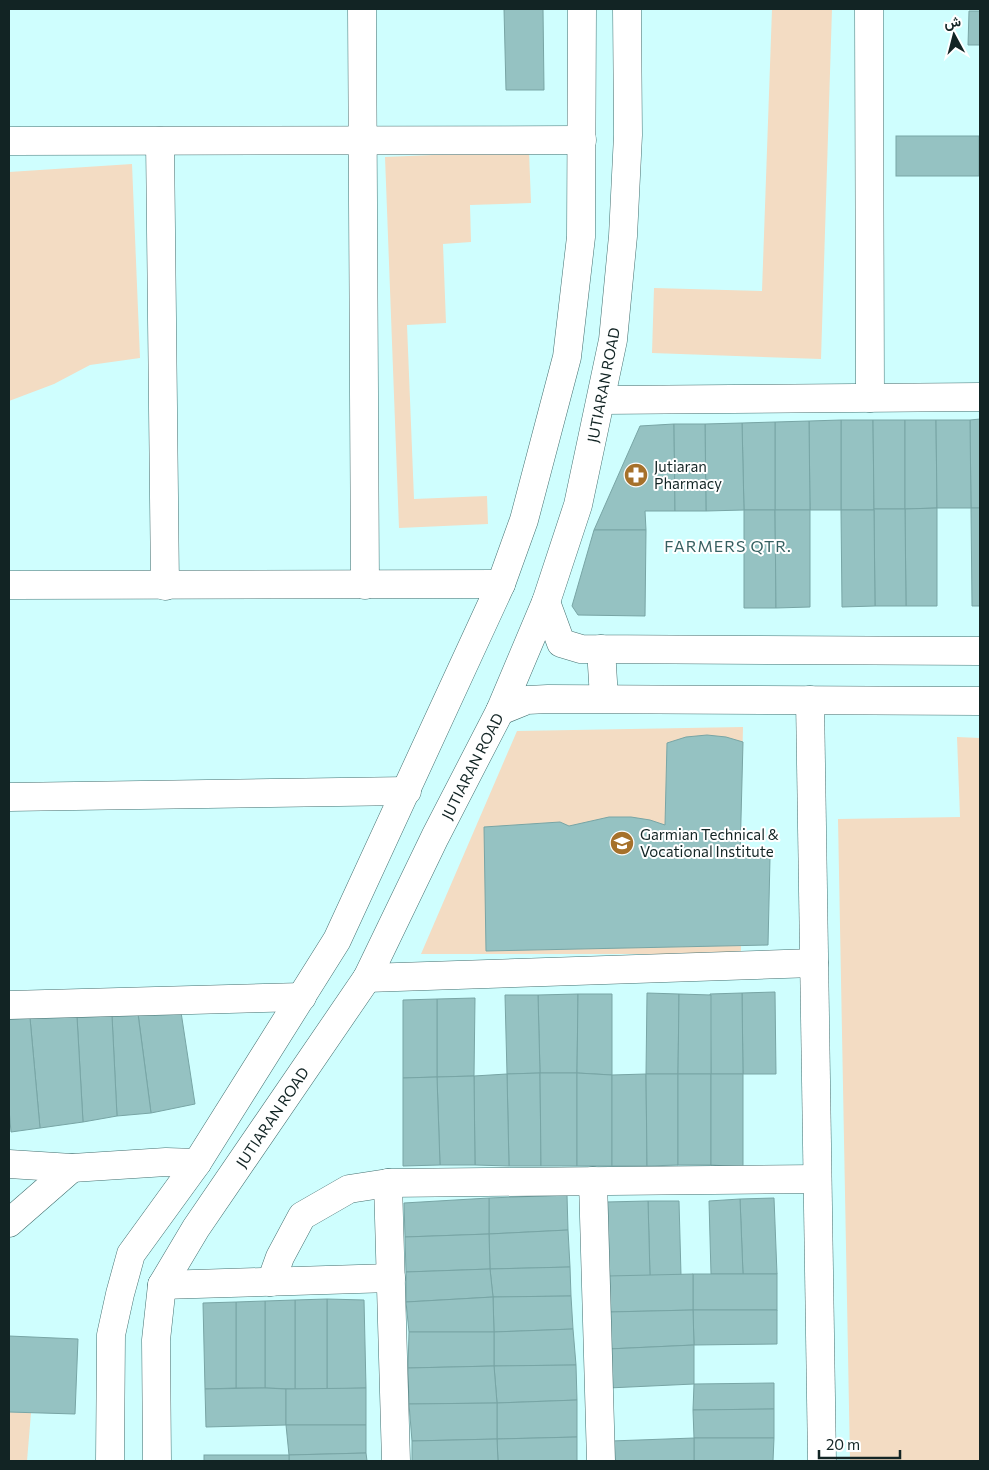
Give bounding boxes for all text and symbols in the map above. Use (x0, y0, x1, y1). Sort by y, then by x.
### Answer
north arrow (929, 10, 979, 60)
text: ش (943, 12, 962, 32)
street label: JUTIARAN ROAD (583, 326, 623, 444)
place label: Jutiaran Pharmacy (654, 457, 722, 492)
pharmacy icon: Jutiaran Pharmacy (623, 462, 649, 488)
district label: FARMERS QTR. (664, 536, 792, 555)
street label: JUTIARAN ROAD (437, 710, 507, 822)
place label: Garmian Technical & Vocational Institute (640, 825, 779, 860)
school or university icon: Garmian Technical & Vocational Institute (609, 830, 635, 856)
street label: JUTIARAN ROAD (232, 1063, 312, 1171)
scale bar (819, 1428, 900, 1460)
text: 20 m (826, 1435, 860, 1453)

